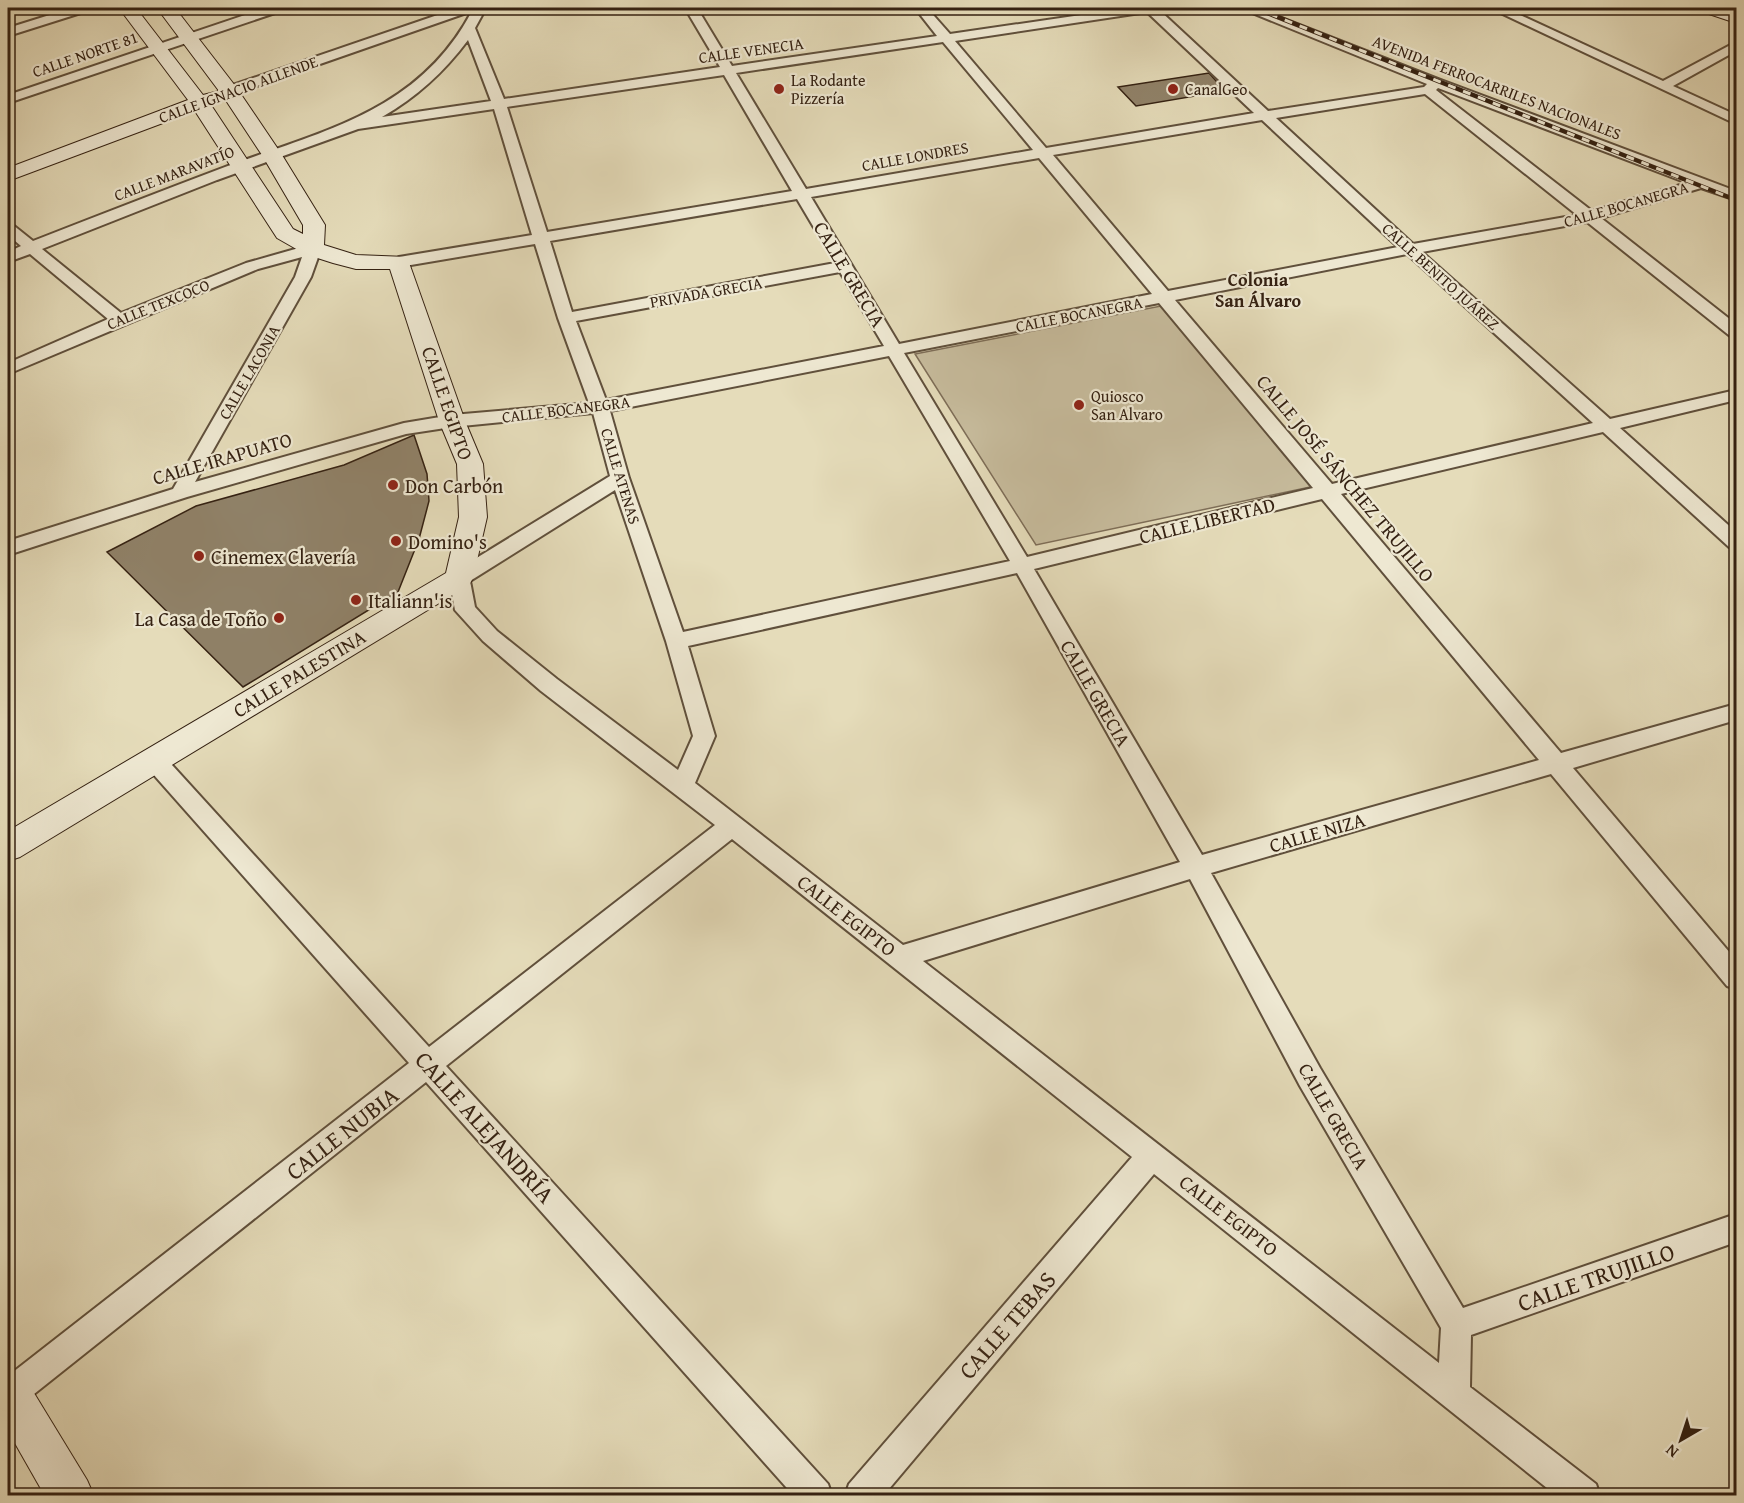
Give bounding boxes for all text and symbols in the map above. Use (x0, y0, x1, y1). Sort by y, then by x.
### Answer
street label: CALLE NORTE 81 (29, 25, 141, 83)
street label: AVENIDA FERROCARRILES NACIONALES (1369, 28, 1625, 146)
street label: CALLE VENECIA (697, 31, 805, 69)
street label: CALLE IGNACIO ALLENDE (155, 49, 321, 129)
place label: La Rodante Pizzería (791, 68, 866, 110)
place label: CanalGeo (1185, 77, 1247, 101)
marker: La Rodante Pizzería (772, 82, 786, 96)
marker: CanalGeo (1166, 82, 1180, 96)
street label: CALLE LONDRES (860, 135, 970, 177)
street label: CALLE MARAVATÍO (110, 139, 238, 207)
street label: CALLE BOCANEGRA (1561, 175, 1691, 233)
street label: CALLE GRECIA (807, 216, 893, 332)
street label: CALLE BENITO JUÁREZ (1377, 217, 1505, 335)
district label: Colonia San Álvaro (1215, 266, 1301, 314)
street label: PRIVADA GRECIA (648, 270, 764, 314)
street label: CALLE TEXCOCO (103, 272, 213, 336)
street label: CALLE BOCANEGRA (1014, 290, 1145, 338)
street label: CALLE LACONIA (212, 320, 286, 424)
street label: CALLE EGIPTO (415, 342, 481, 464)
street label: CALLE JOSÉ SÁNCHEZ TRUJILLO (1250, 368, 1442, 588)
place label: Quiosco San Alvaro (1091, 384, 1163, 426)
street label: CALLE BOCANEGRA (501, 389, 632, 429)
marker: Quiosco San Alvaro (1072, 398, 1086, 412)
street label: CALLE IRAPUATO (149, 424, 295, 492)
street label: CALLE ATENAS (595, 425, 647, 527)
place label: Don Carbón (405, 471, 503, 500)
marker: Don Carbón (386, 478, 400, 492)
street label: CALLE LIBERTAD (1136, 489, 1278, 551)
place label: Domino's (408, 527, 487, 556)
marker: Domino's (389, 534, 403, 548)
place label: Cinemex Clavería (211, 542, 356, 571)
marker: Cinemex Clavería (192, 549, 206, 563)
place label: Italiann'is (368, 586, 453, 615)
marker: Italiann'is (349, 593, 363, 607)
place label: La Casa de Toño (135, 604, 267, 633)
marker: La Casa de Toño (272, 611, 286, 625)
street label: CALLE PALESTINA (227, 622, 371, 724)
street label: CALLE GRECIA (1054, 634, 1138, 752)
street label: CALLE NIZA (1266, 804, 1368, 860)
street label: CALLE EGIPTO (791, 867, 903, 963)
street label: CALLE ALEJANDRÍA (407, 1043, 563, 1211)
street label: CALLE GRECIA (1292, 1057, 1376, 1175)
street label: CALLE NUBIA (278, 1077, 406, 1188)
street label: CALLE EGIPTO (1173, 1167, 1285, 1263)
street label: CALLE TRUJILLO (1513, 1234, 1679, 1320)
street label: CALLE TEBAS (950, 1263, 1064, 1387)
north arrow (1651, 1410, 1711, 1470)
text: N (1660, 1439, 1683, 1464)

